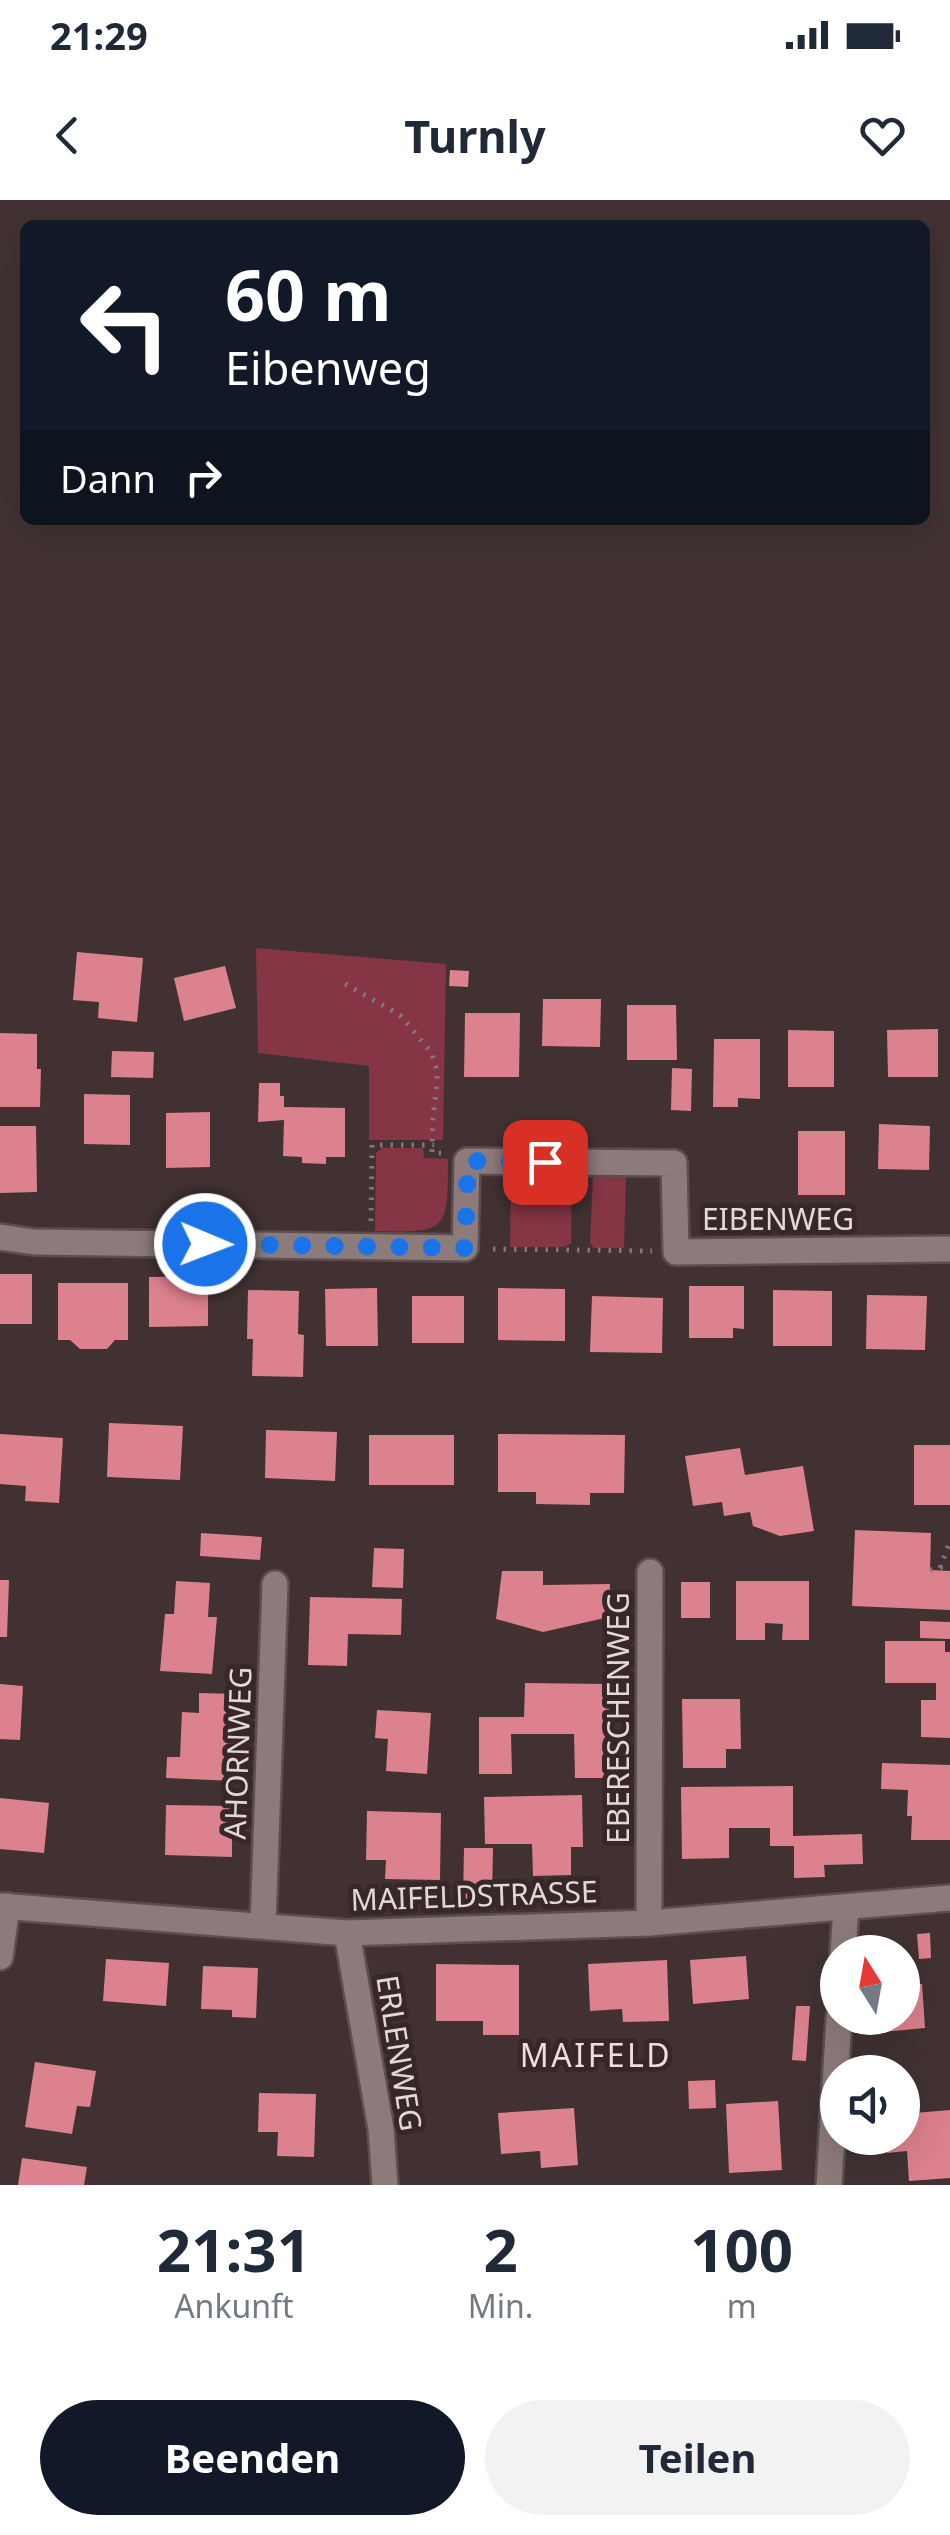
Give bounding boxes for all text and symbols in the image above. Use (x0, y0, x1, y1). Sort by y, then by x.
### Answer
text: 21:29 (50, 9, 148, 61)
text: Turnly (404, 105, 546, 166)
icon: back (40, 108, 95, 163)
icon: heart (855, 108, 910, 163)
text: 60 m (225, 246, 392, 342)
icon: left (60, 260, 190, 390)
text: Eibenweg (225, 337, 431, 398)
icon: right (176, 450, 231, 505)
text: Dann (60, 452, 156, 504)
pin (503, 1120, 588, 1205)
icon: arrive (518, 1135, 573, 1190)
position arrow (153, 1192, 257, 1296)
street label: EIBENWEG (702, 1198, 854, 1239)
street label: EBERESCHENWEG (597, 1592, 638, 1844)
street label: AHORNWEG (213, 1666, 261, 1840)
street label: MAIFELDSTRASSE (350, 1870, 598, 1920)
north arrow (820, 1935, 920, 2035)
map controls (820, 1935, 920, 2155)
street label: ERLENWEG (367, 1972, 433, 2134)
district label: MAIFELD (520, 2033, 672, 2076)
button: sound (820, 2055, 920, 2155)
text: 21:31 (157, 2208, 311, 2290)
text: 2 (483, 2208, 518, 2290)
text: 100 (690, 2208, 793, 2290)
text: Ankunft (174, 2284, 294, 2327)
text: Min. (468, 2284, 533, 2327)
text: m (727, 2284, 757, 2327)
button: Beenden (40, 2400, 465, 2515)
button: Teilen (485, 2400, 910, 2515)

